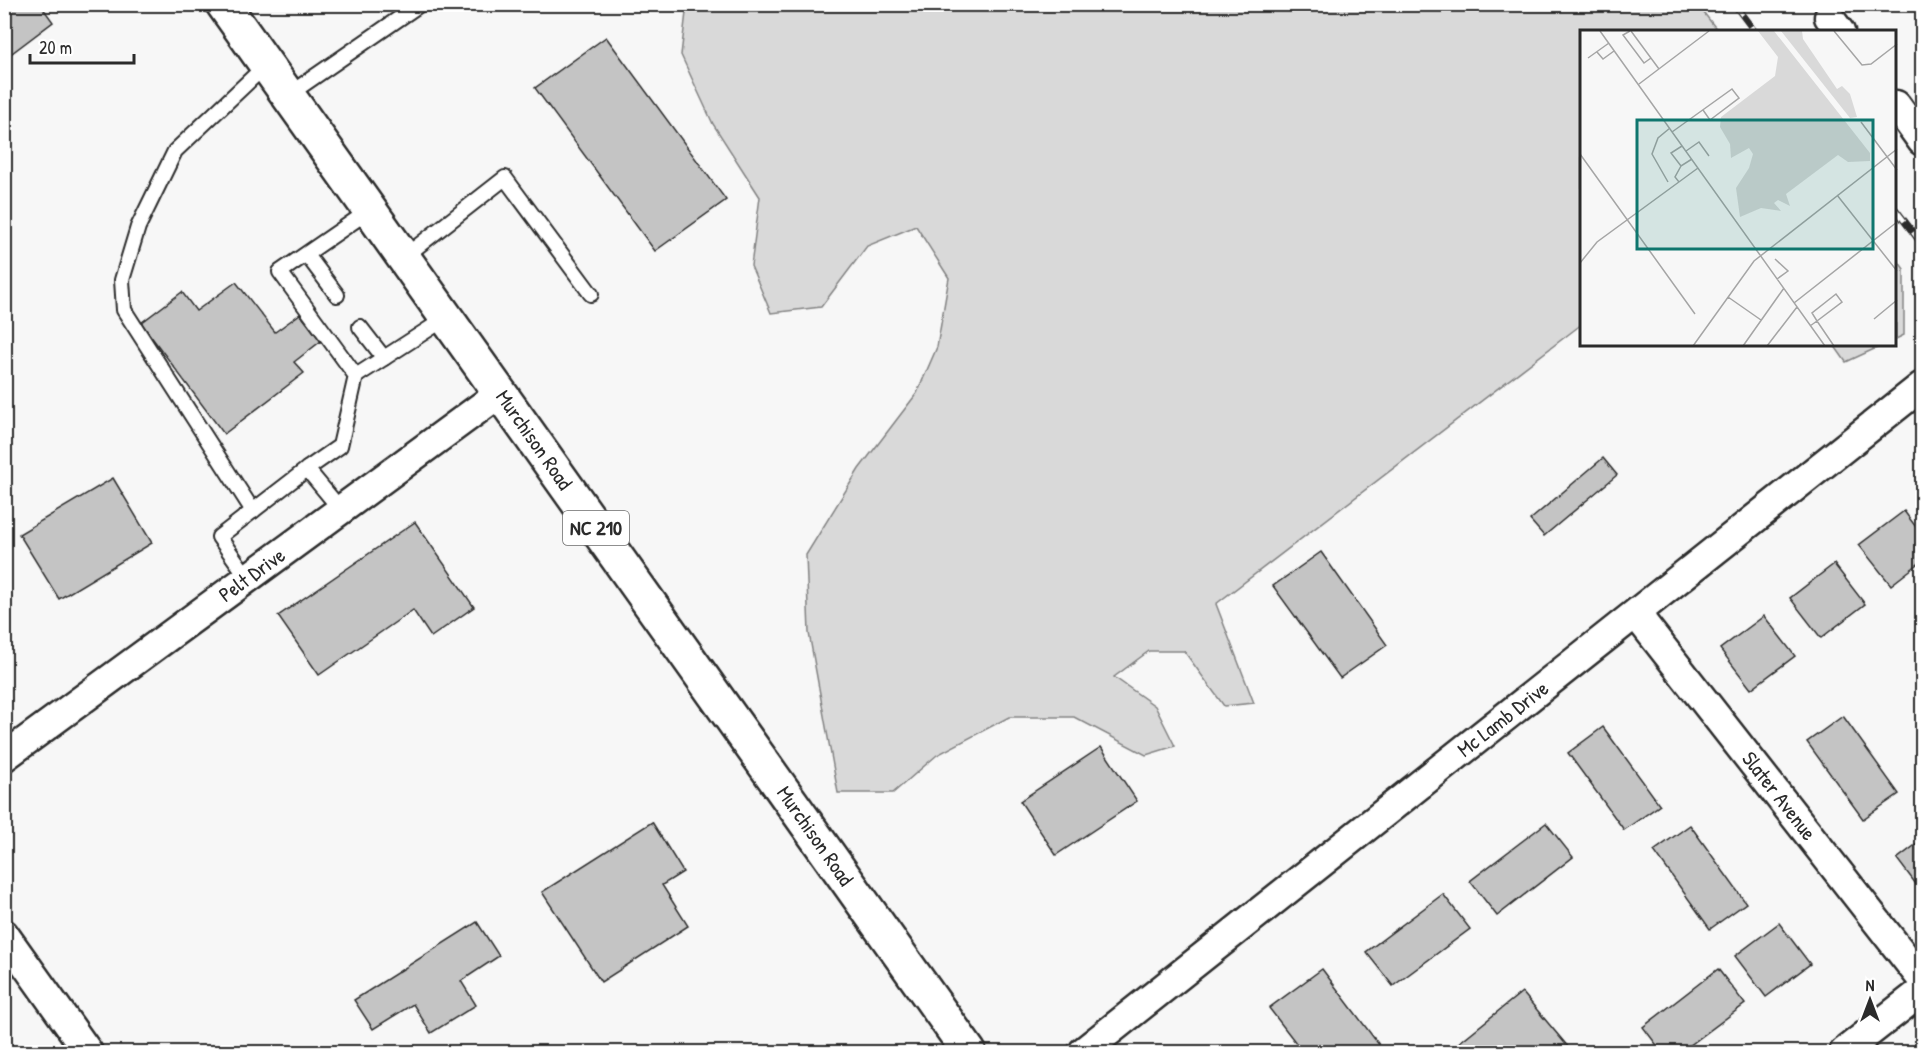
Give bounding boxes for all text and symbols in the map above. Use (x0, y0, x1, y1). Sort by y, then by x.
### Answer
scale bar (30, 27, 134, 65)
inset map (1580, 30, 1897, 346)
text: 20 m (39, 35, 72, 60)
street label: Murchison Road (489, 384, 580, 496)
road number: NC 210 (563, 511, 629, 545)
street label: Pelt Drive (213, 541, 291, 609)
street label: Mc Lamb Drive (1451, 674, 1554, 764)
street label: Slater Avenue (1736, 745, 1823, 846)
street label: Murchison Road (770, 780, 861, 892)
north arrow (1840, 970, 1900, 1030)
text: N (1866, 974, 1875, 996)

